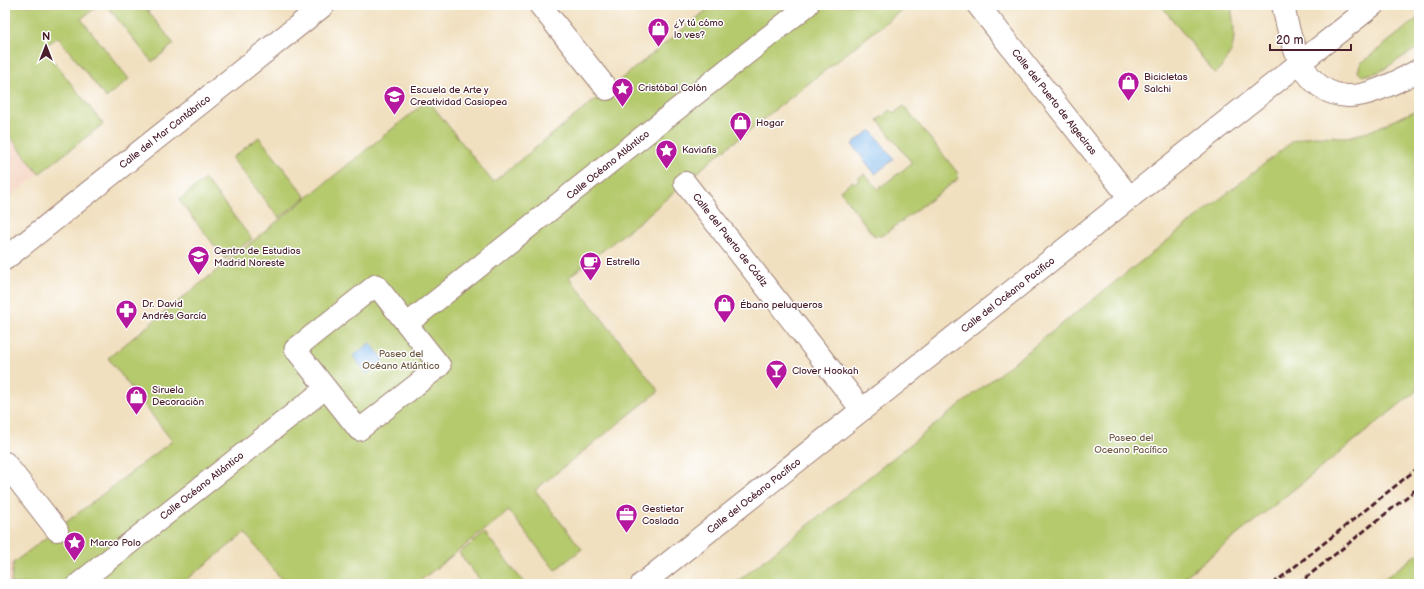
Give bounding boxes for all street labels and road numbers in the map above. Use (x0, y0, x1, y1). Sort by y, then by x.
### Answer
street label: Calle del Puerto de Algeciras (1009, 47, 1099, 157)
street label: Calle del Mar Cantábrico (117, 92, 213, 171)
street label: Calle Océano Atlántico (564, 128, 652, 202)
street label: Calle del Puerto de Cádiz (690, 191, 770, 289)
street label: Calle del Océano Pacífico (959, 254, 1058, 335)
street label: Calle Océano Atlántico (158, 449, 247, 523)
street label: Calle del Océano Pacífico (705, 455, 804, 536)

